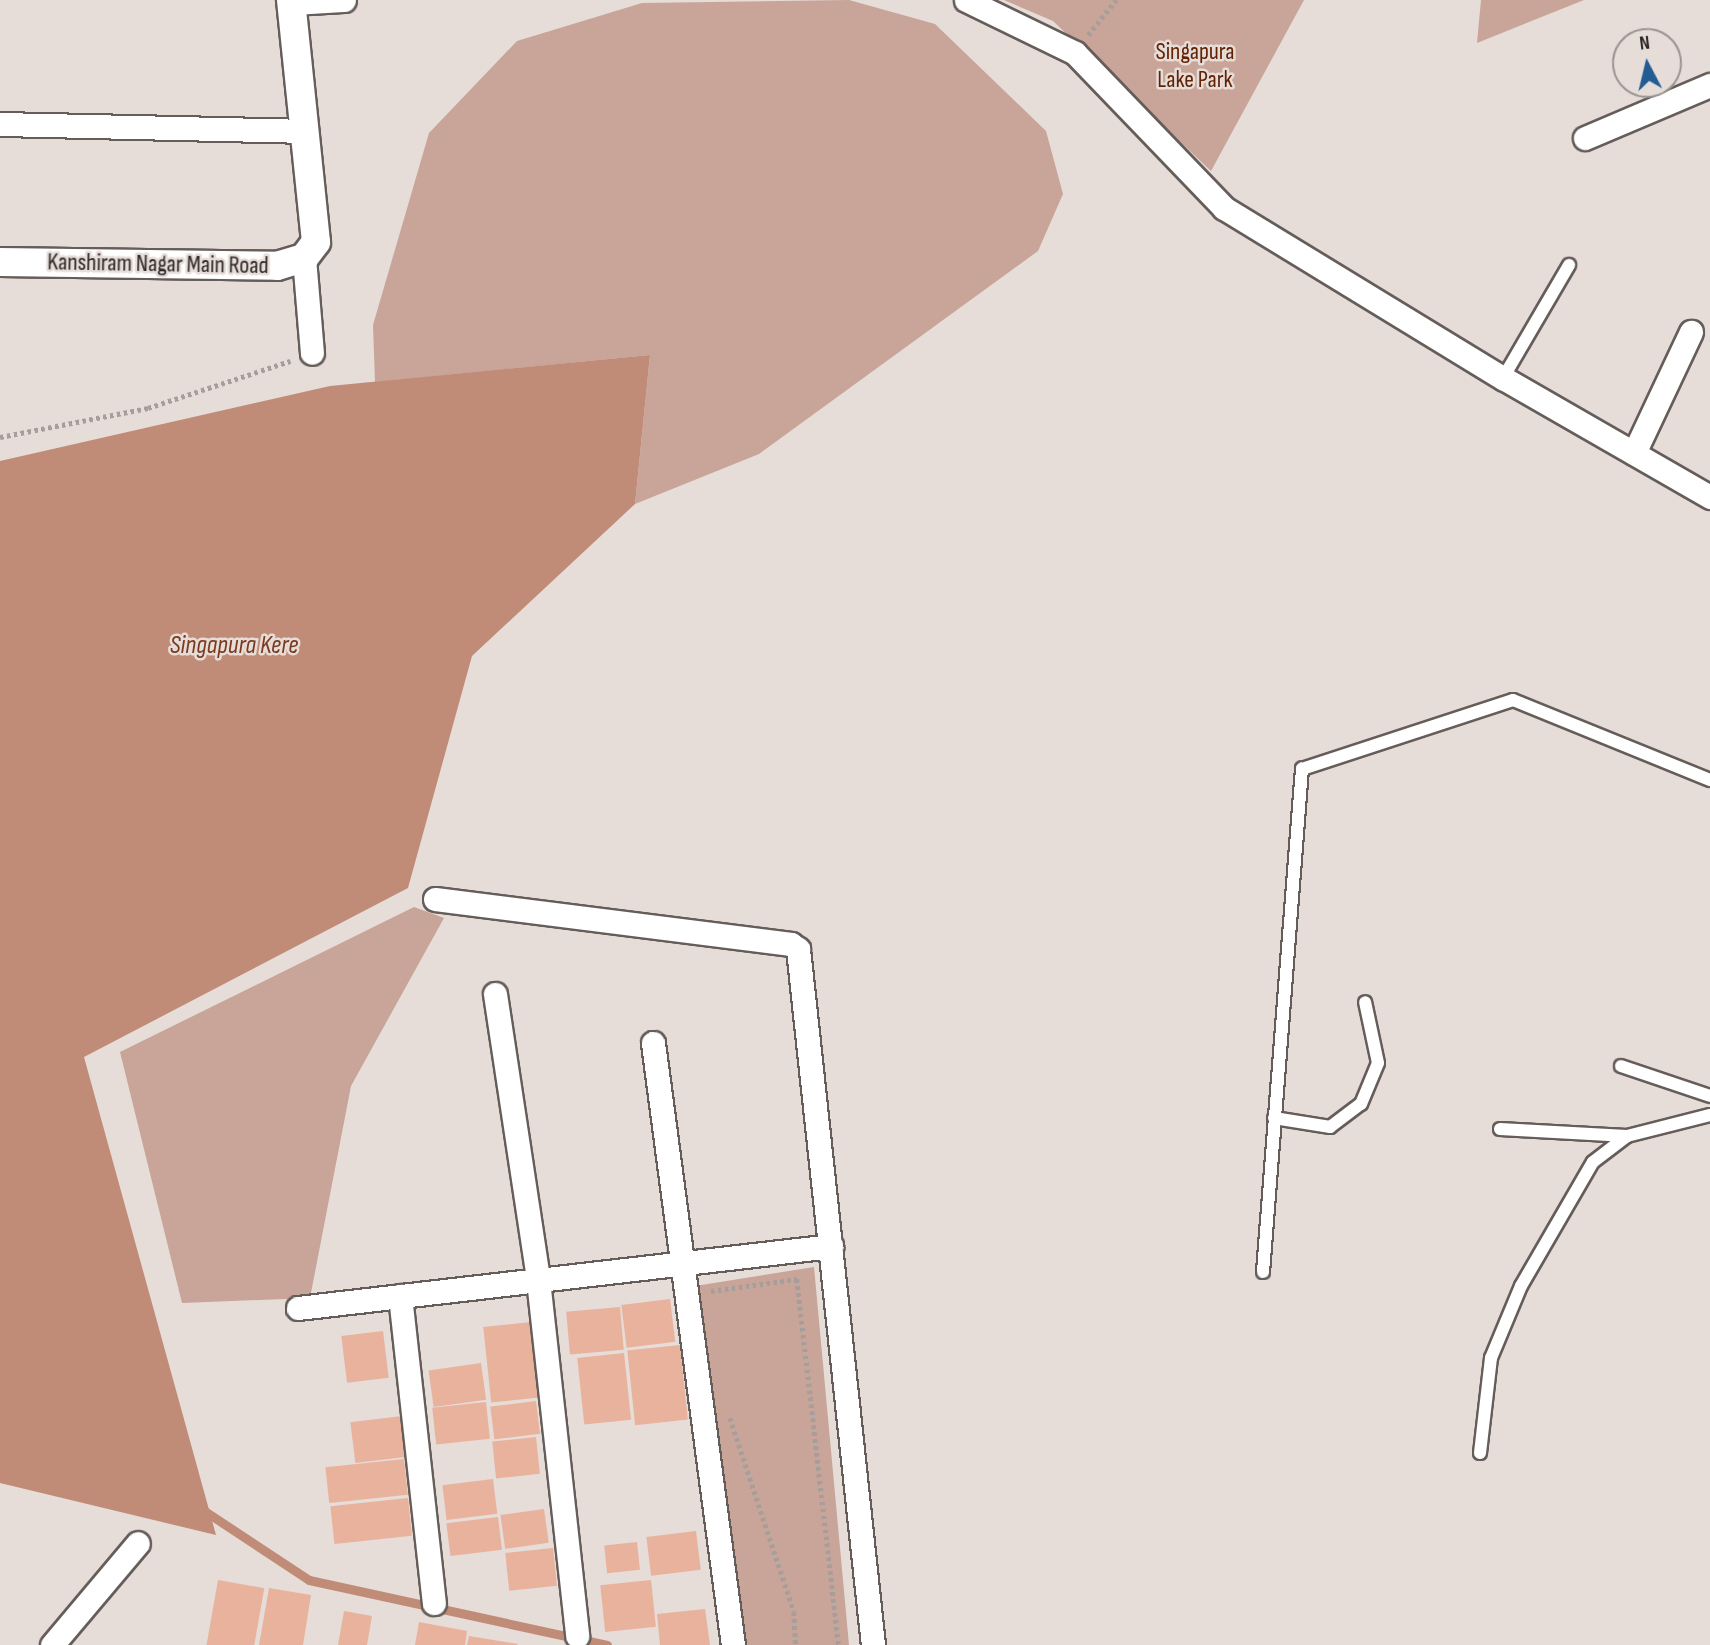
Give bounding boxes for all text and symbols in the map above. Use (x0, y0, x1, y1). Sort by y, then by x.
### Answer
north arrow (1612, 28, 1682, 98)
text: N (1638, 32, 1651, 56)
park label: Singapura Lake Park (1155, 38, 1235, 94)
street label: Kanshiram Nagar Main Road (47, 248, 269, 280)
water label: Singapura Kere (170, 630, 298, 662)

